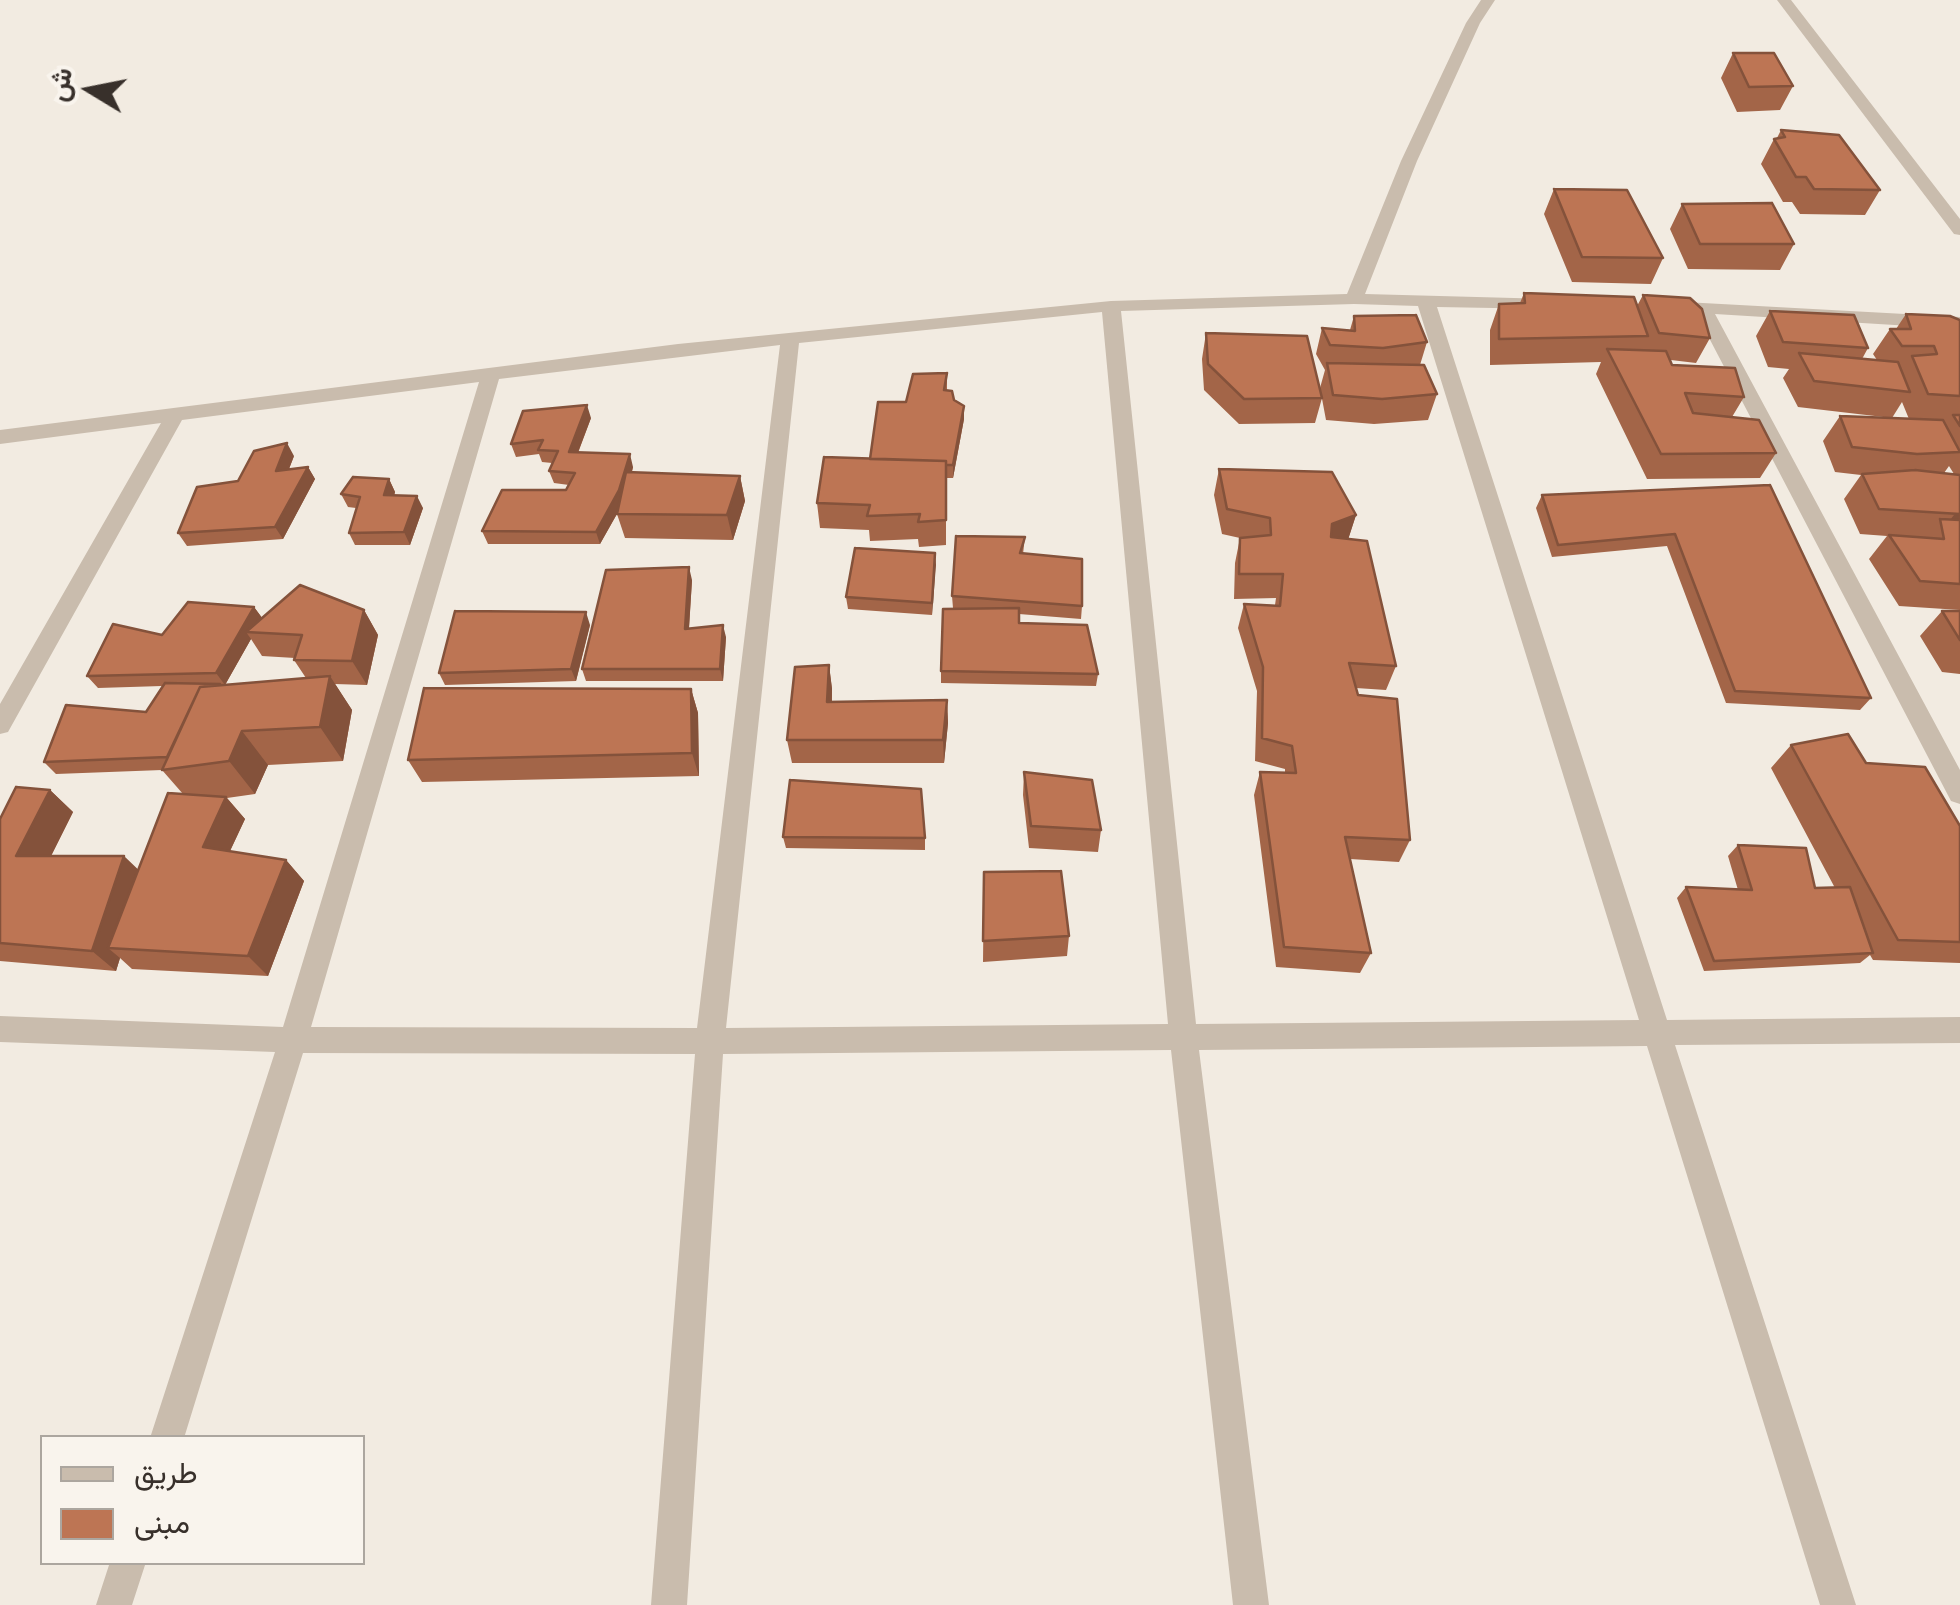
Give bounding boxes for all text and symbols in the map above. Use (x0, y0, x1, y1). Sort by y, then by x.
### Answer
north arrow (40, 40, 140, 140)
text: ش (38, 65, 82, 105)
legend (40, 1435, 365, 1565)
text: طريق (134, 1451, 198, 1494)
text: مبنى (134, 1501, 190, 1544)

